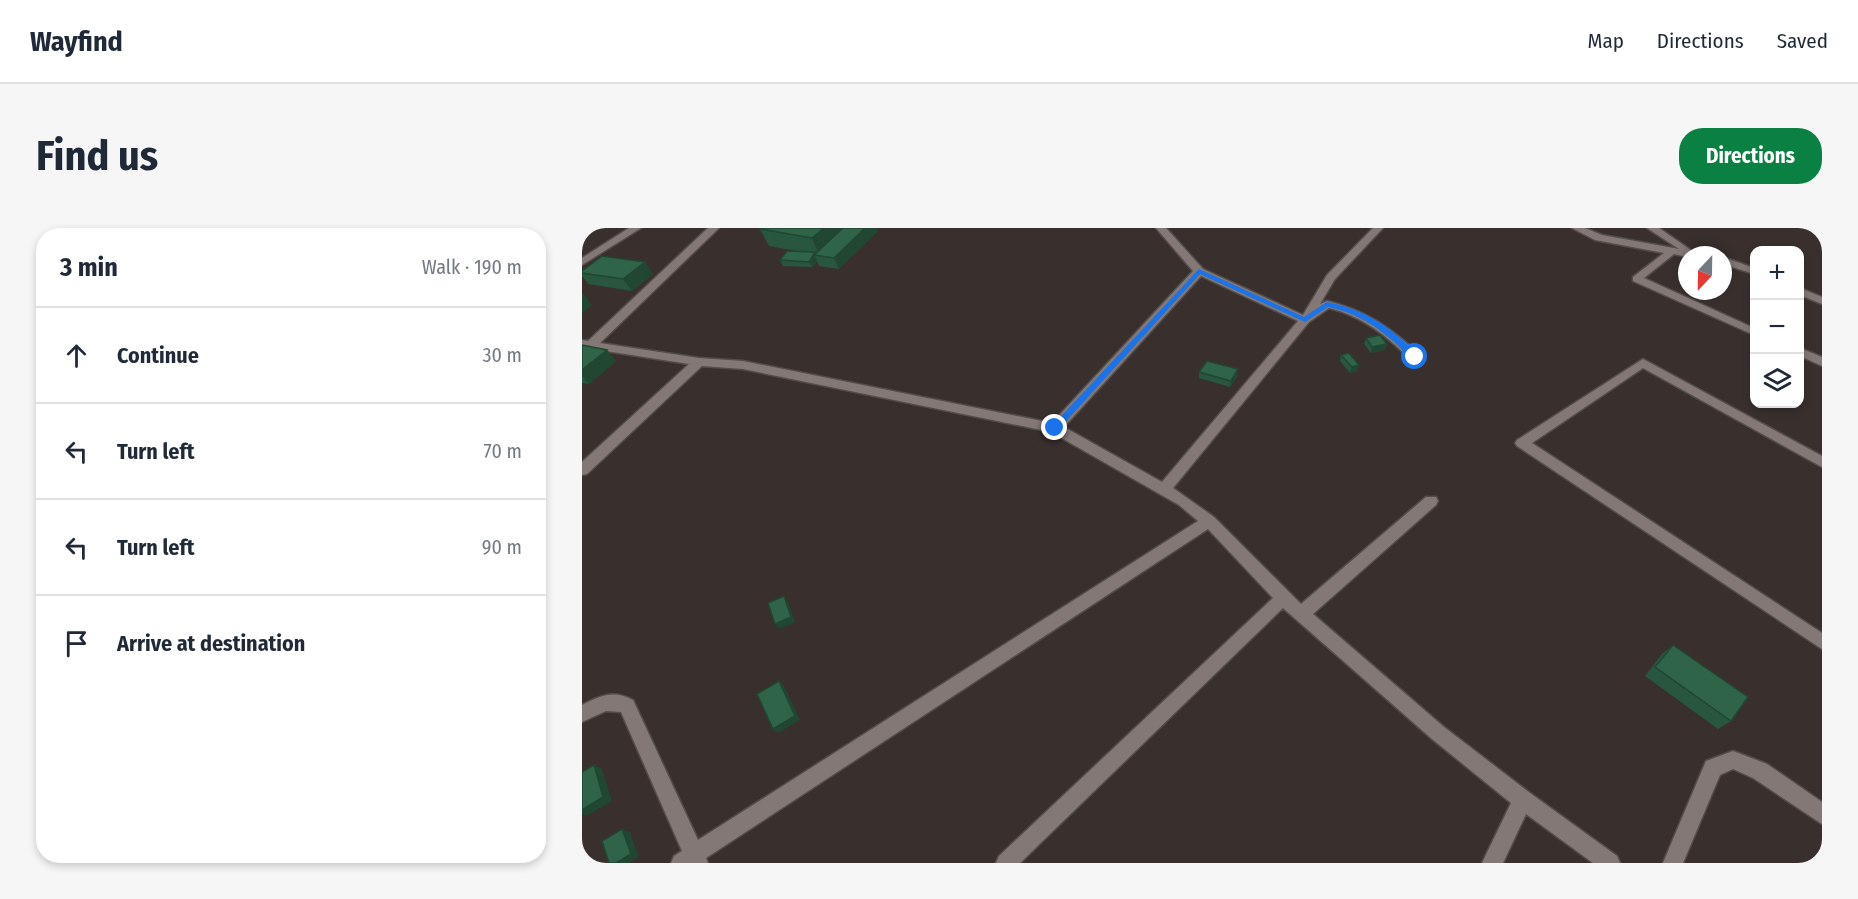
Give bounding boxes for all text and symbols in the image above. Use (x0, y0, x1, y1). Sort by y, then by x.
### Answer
text: Wayfind (30, 25, 123, 58)
text: Map (1587, 28, 1624, 54)
text: Directions (1657, 28, 1744, 54)
text: Saved (1777, 28, 1828, 54)
button: Directions (1679, 128, 1822, 184)
text: Find us (36, 131, 158, 181)
north arrow (1678, 246, 1732, 300)
map controls (1750, 246, 1804, 408)
button: + (1750, 246, 1804, 300)
text: 3 min (60, 252, 118, 283)
text: Walk · 190 m (422, 255, 522, 279)
button: − (1750, 300, 1804, 354)
icon: ahead (60, 339, 93, 372)
text: Continue (117, 342, 199, 369)
text: 30 m (482, 343, 522, 367)
route start (1401, 343, 1427, 369)
button: layers (1750, 354, 1804, 408)
route end (1041, 414, 1067, 440)
icon: left (60, 435, 93, 468)
text: Turn left (117, 438, 195, 465)
text: 70 m (484, 439, 522, 463)
icon: left (60, 531, 93, 564)
text: Turn left (117, 534, 195, 561)
text: 90 m (482, 535, 522, 559)
icon: arrive (60, 627, 93, 660)
text: Arrive at destination (117, 630, 305, 657)

